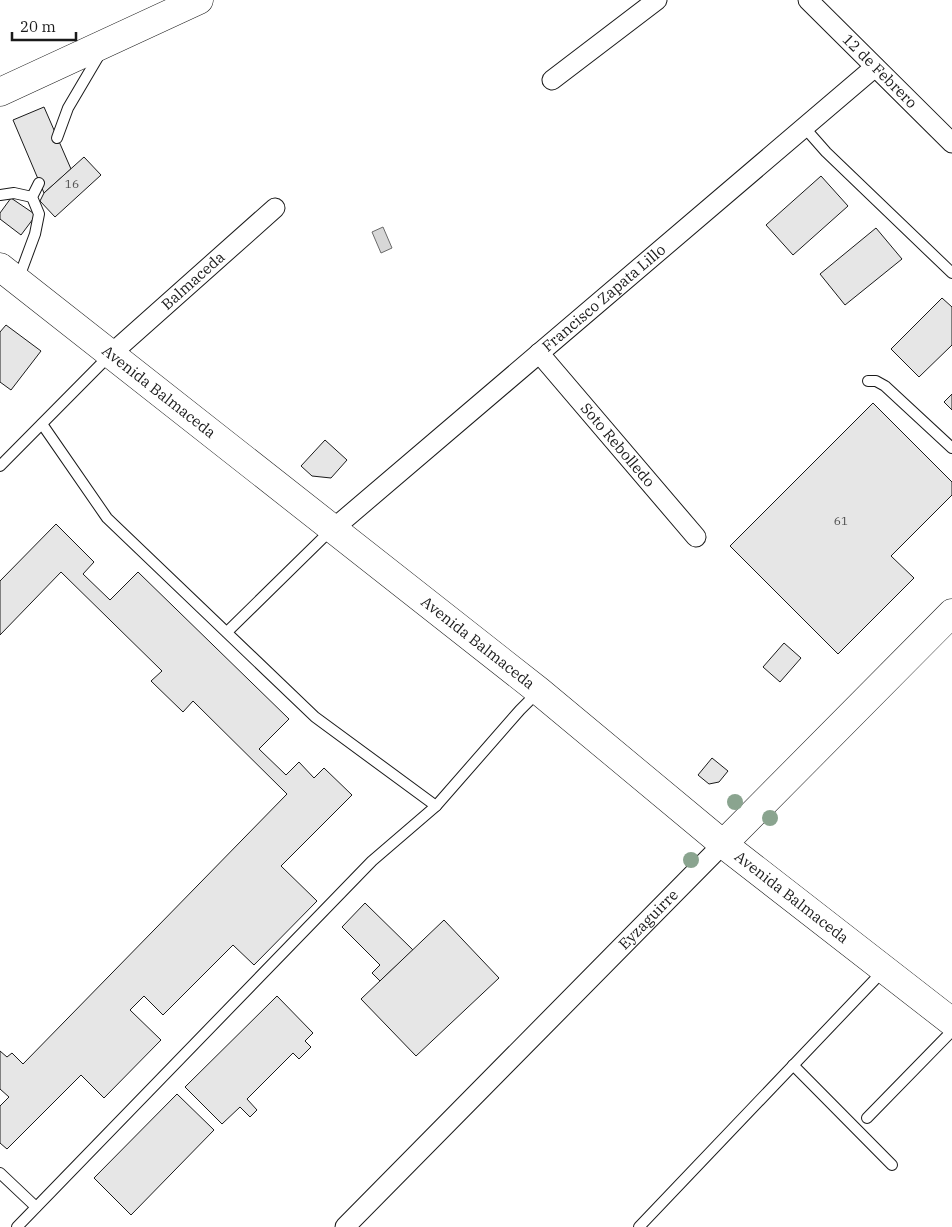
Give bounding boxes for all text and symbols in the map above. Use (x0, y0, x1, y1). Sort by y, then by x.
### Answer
scale bar (12, 10, 76, 42)
text: 20 m (20, 17, 56, 36)
street label: 12 de Febrero (839, 30, 921, 112)
house number: 16 (65, 176, 79, 191)
street label: Francisco Zapata Lillo (538, 240, 669, 356)
street label: Balmaceda (157, 247, 228, 314)
street label: Avenida Balmaceda (98, 341, 220, 442)
street label: Soto Rebolledo (577, 399, 659, 491)
house number: 61 (834, 513, 848, 528)
street label: Avenida Balmaceda (418, 592, 539, 693)
street label: Avenida Balmaceda (731, 847, 853, 947)
street label: Eyzaguirre (614, 885, 682, 953)

